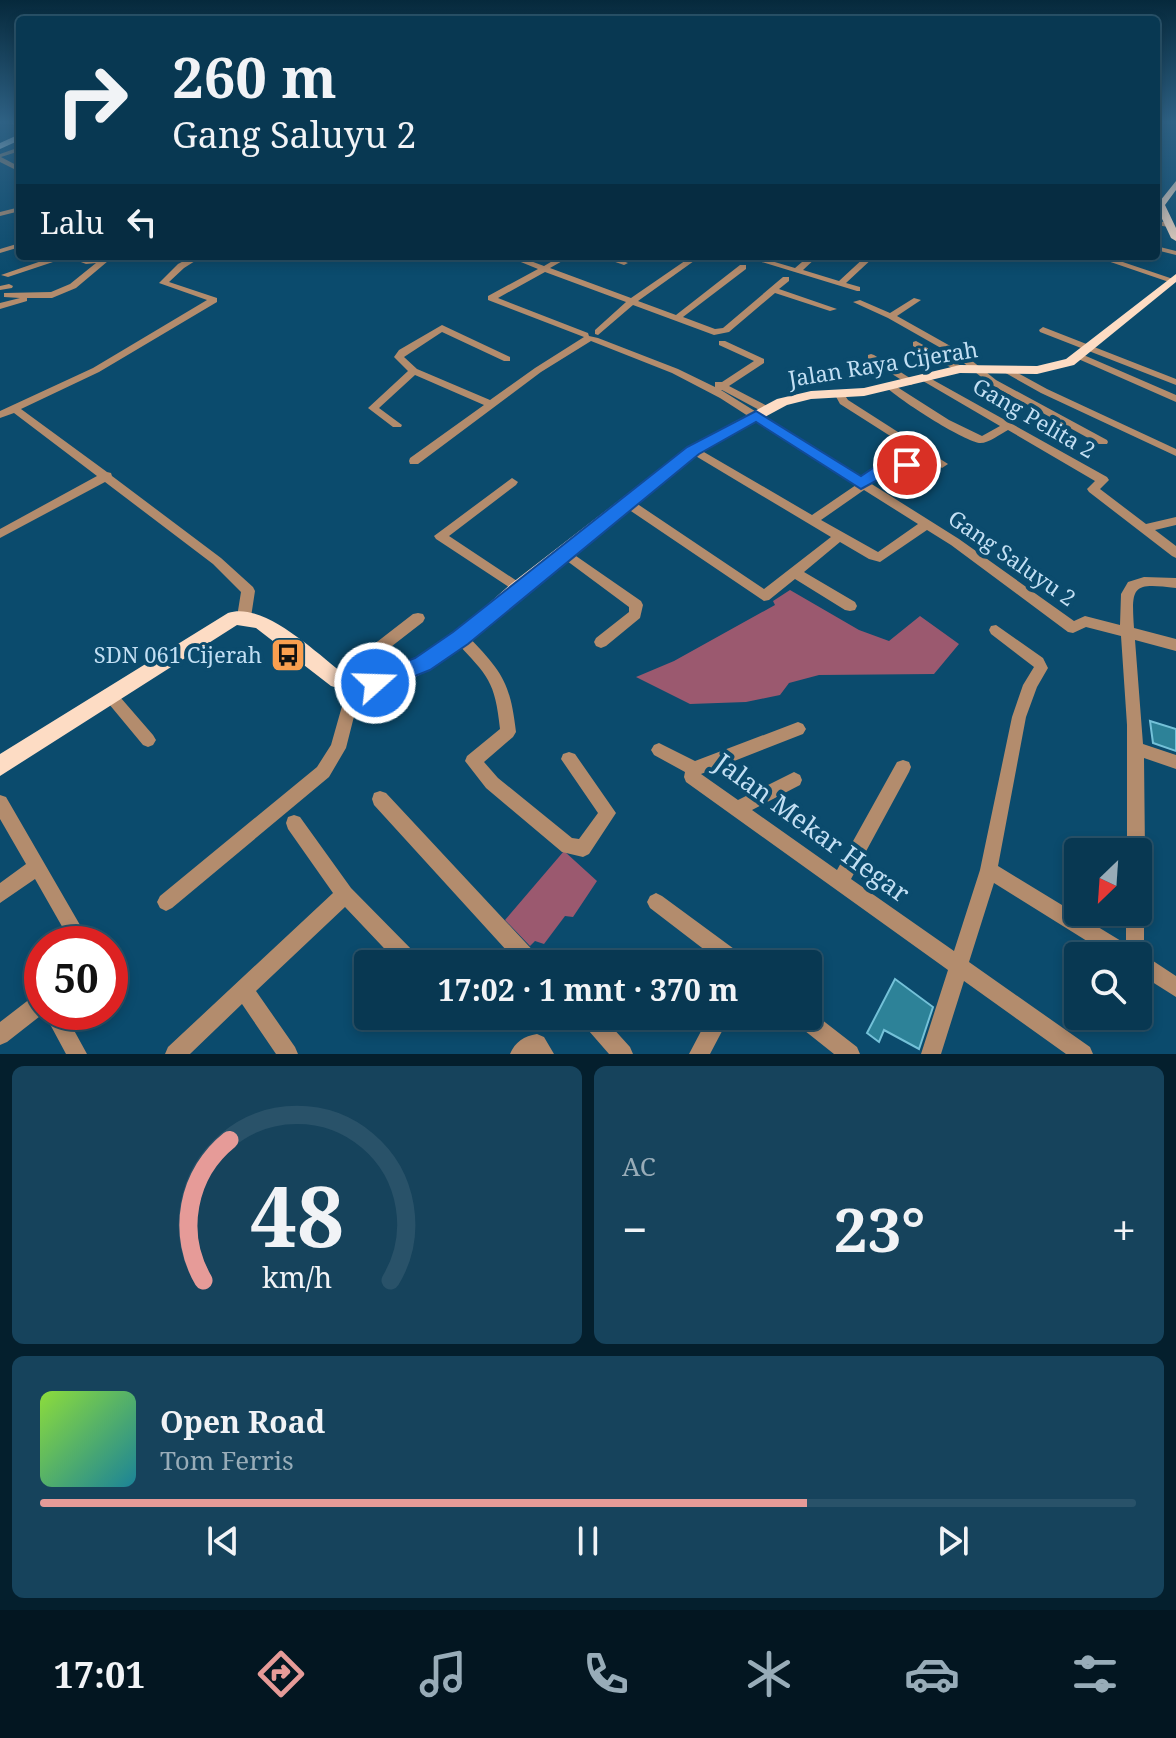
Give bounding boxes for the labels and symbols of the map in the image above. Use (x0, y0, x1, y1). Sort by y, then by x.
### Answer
street label: Jalan Raya Cijerah (785, 333, 980, 393)
street label: Gang Pelita 2 (968, 370, 1101, 464)
pin (873, 431, 941, 499)
street label: Gang Saluyu 2 (943, 502, 1082, 612)
bus stop icon: SDN 061 Cijerah (269, 636, 307, 674)
place label: SDN 061 Cijerah (94, 639, 262, 669)
position arrow (333, 641, 417, 725)
street label: Jalan Mekar Hegar (707, 744, 917, 910)
north arrow (1064, 838, 1152, 926)
speed limit sign: 50 (24, 926, 128, 1030)

